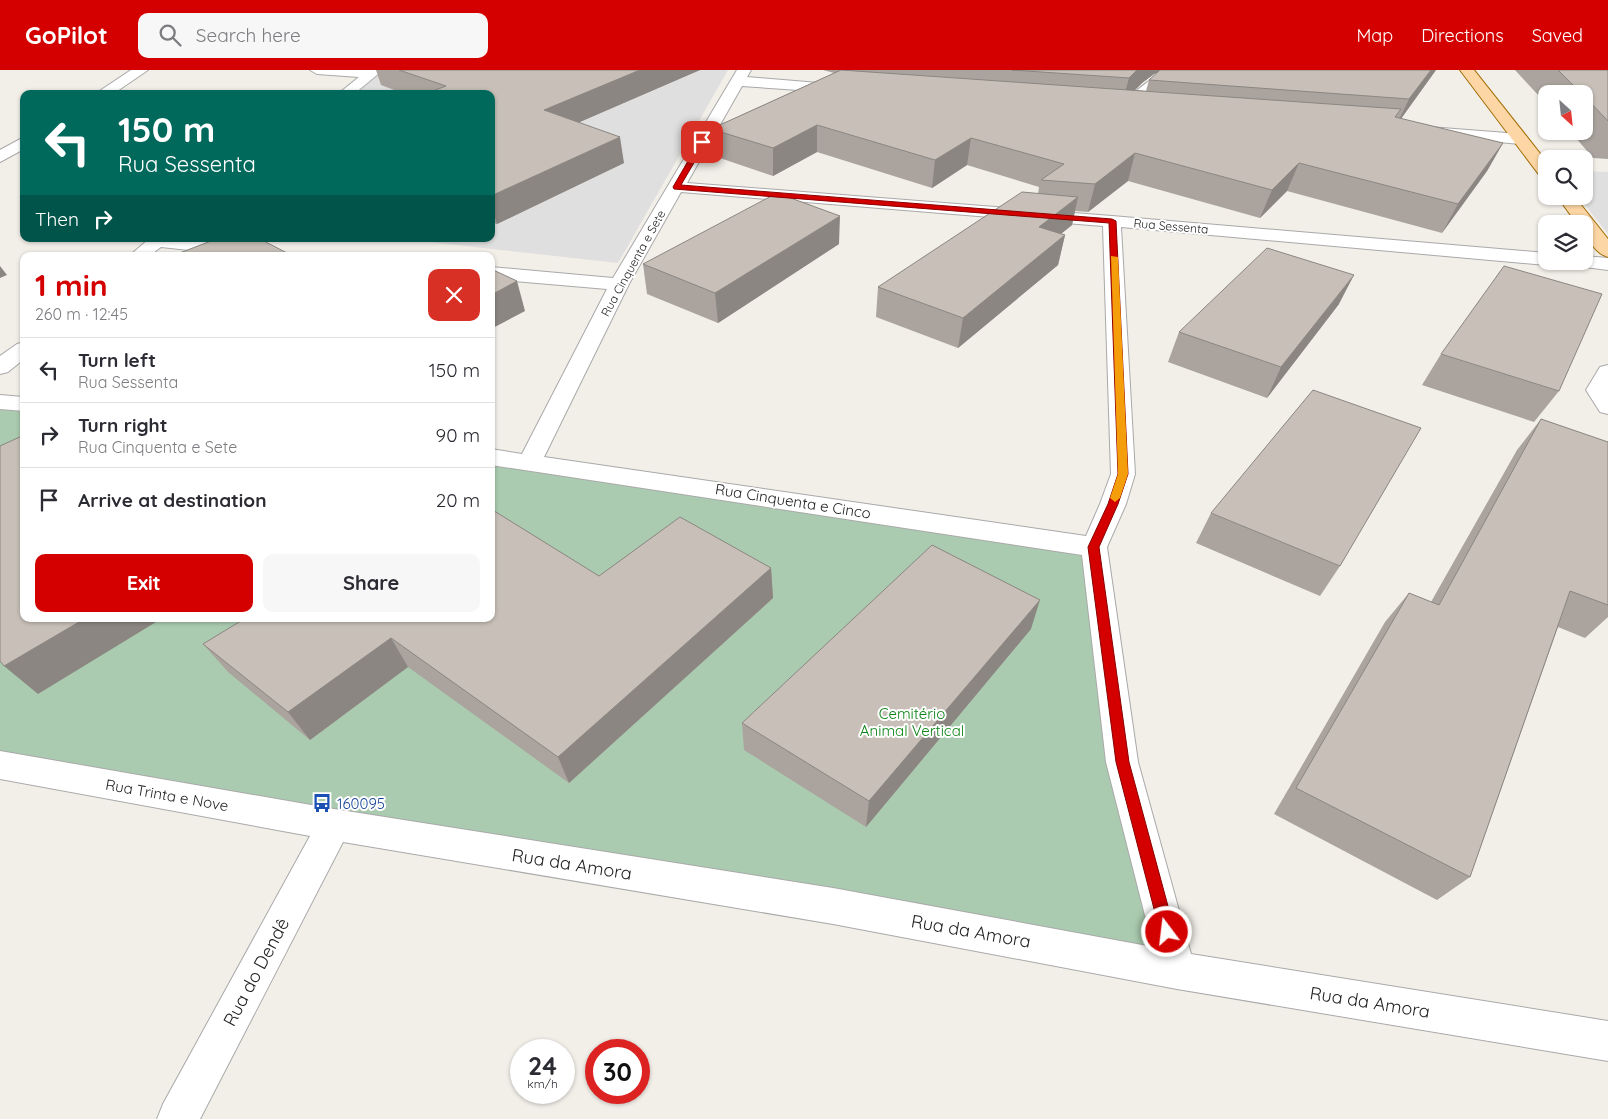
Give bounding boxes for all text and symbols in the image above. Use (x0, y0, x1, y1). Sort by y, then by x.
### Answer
search box (138, 13, 488, 58)
text: GoPilot (25, 20, 108, 50)
icon: search (156, 21, 184, 49)
text: Search here (196, 23, 301, 47)
text: Map (1356, 24, 1393, 47)
text: Directions (1421, 24, 1504, 47)
text: Saved (1532, 24, 1583, 47)
north arrow (1538, 85, 1592, 140)
map controls (1538, 85, 1593, 270)
text: 150 m (118, 107, 215, 151)
icon: left (35, 110, 100, 175)
pin (681, 121, 723, 163)
icon: arrive (688, 128, 716, 156)
text: Rua Sessenta (118, 150, 256, 178)
button: search (1538, 150, 1593, 205)
icon: right (89, 205, 117, 233)
text: Then (35, 207, 79, 231)
street label: Rua Cinquenta e Sete (597, 207, 669, 319)
street label: Rua Sessenta (1133, 215, 1209, 237)
button: layers (1538, 215, 1593, 270)
text: 1 min (35, 266, 108, 304)
button: close (428, 269, 480, 321)
text: 260 m · 12:45 (35, 304, 128, 324)
text: Turn left (78, 348, 156, 372)
icon: left (35, 356, 63, 384)
text: 150 m (429, 358, 480, 382)
text: Rua Sessenta (78, 372, 178, 392)
text: Turn right (78, 413, 167, 437)
icon: right (35, 421, 63, 449)
text: 90 m (436, 423, 480, 447)
text: Rua Cinquenta e Sete (78, 437, 237, 457)
street label: Rua Cinquenta e Cinco (714, 479, 872, 523)
icon: arrive (35, 486, 63, 514)
text: Arrive at destination (78, 488, 267, 512)
text: 20 m (436, 488, 480, 512)
button: Exit (35, 554, 253, 612)
button: Share (263, 554, 480, 612)
park label: Cemitério Animal Vertical (860, 704, 964, 740)
street label: Rua Trinta e Nove (104, 775, 230, 815)
bus stop icon: 160095 (311, 792, 333, 814)
place label: 160095 (337, 794, 385, 813)
street label: Rua da Amora (510, 843, 634, 885)
position arrow (1140, 905, 1192, 957)
street label: Rua da Amora (909, 909, 1033, 953)
street label: Rua do Dendê (218, 914, 294, 1030)
street label: Rua da Amora (1308, 981, 1432, 1023)
speed limit sign: 30 (585, 1039, 650, 1104)
text: 24 (528, 1050, 557, 1081)
text: km/h (527, 1076, 558, 1091)

